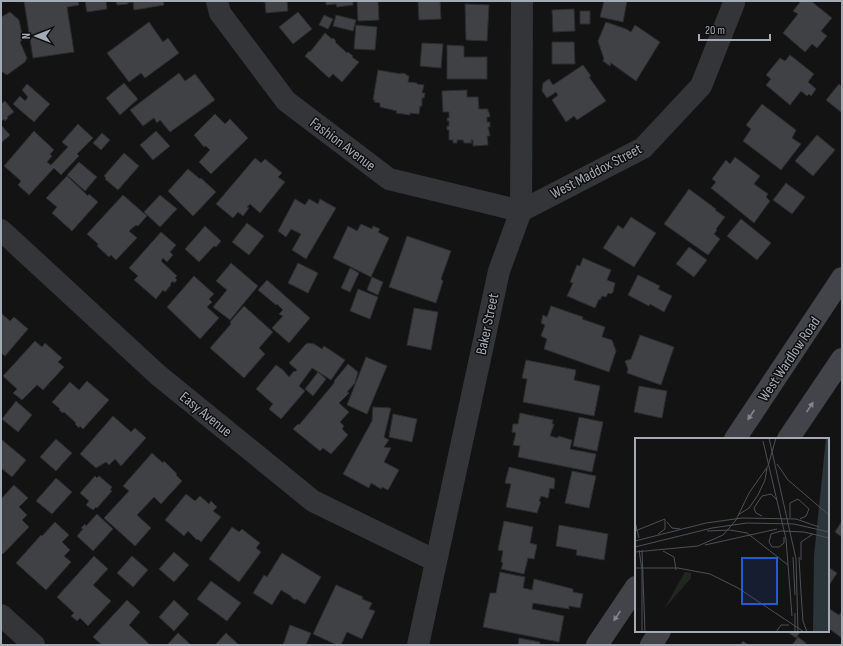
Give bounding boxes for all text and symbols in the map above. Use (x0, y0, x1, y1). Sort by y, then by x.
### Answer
north arrow (16, 16, 56, 56)
scale bar (699, 16, 770, 42)
text: 20 m (705, 23, 725, 38)
text: N (20, 33, 33, 39)
street label: Fashion Avenue (306, 113, 379, 175)
street label: West Maddox Street (547, 139, 646, 204)
street label: Baker Street (472, 291, 503, 357)
street label: West Wardlow Road (754, 313, 825, 405)
street label: Easy Avenue (176, 388, 236, 441)
one-way arrow (806, 401, 814, 412)
one-way arrow (747, 410, 755, 421)
inset map (635, 438, 829, 632)
one-way arrow (613, 611, 621, 621)

